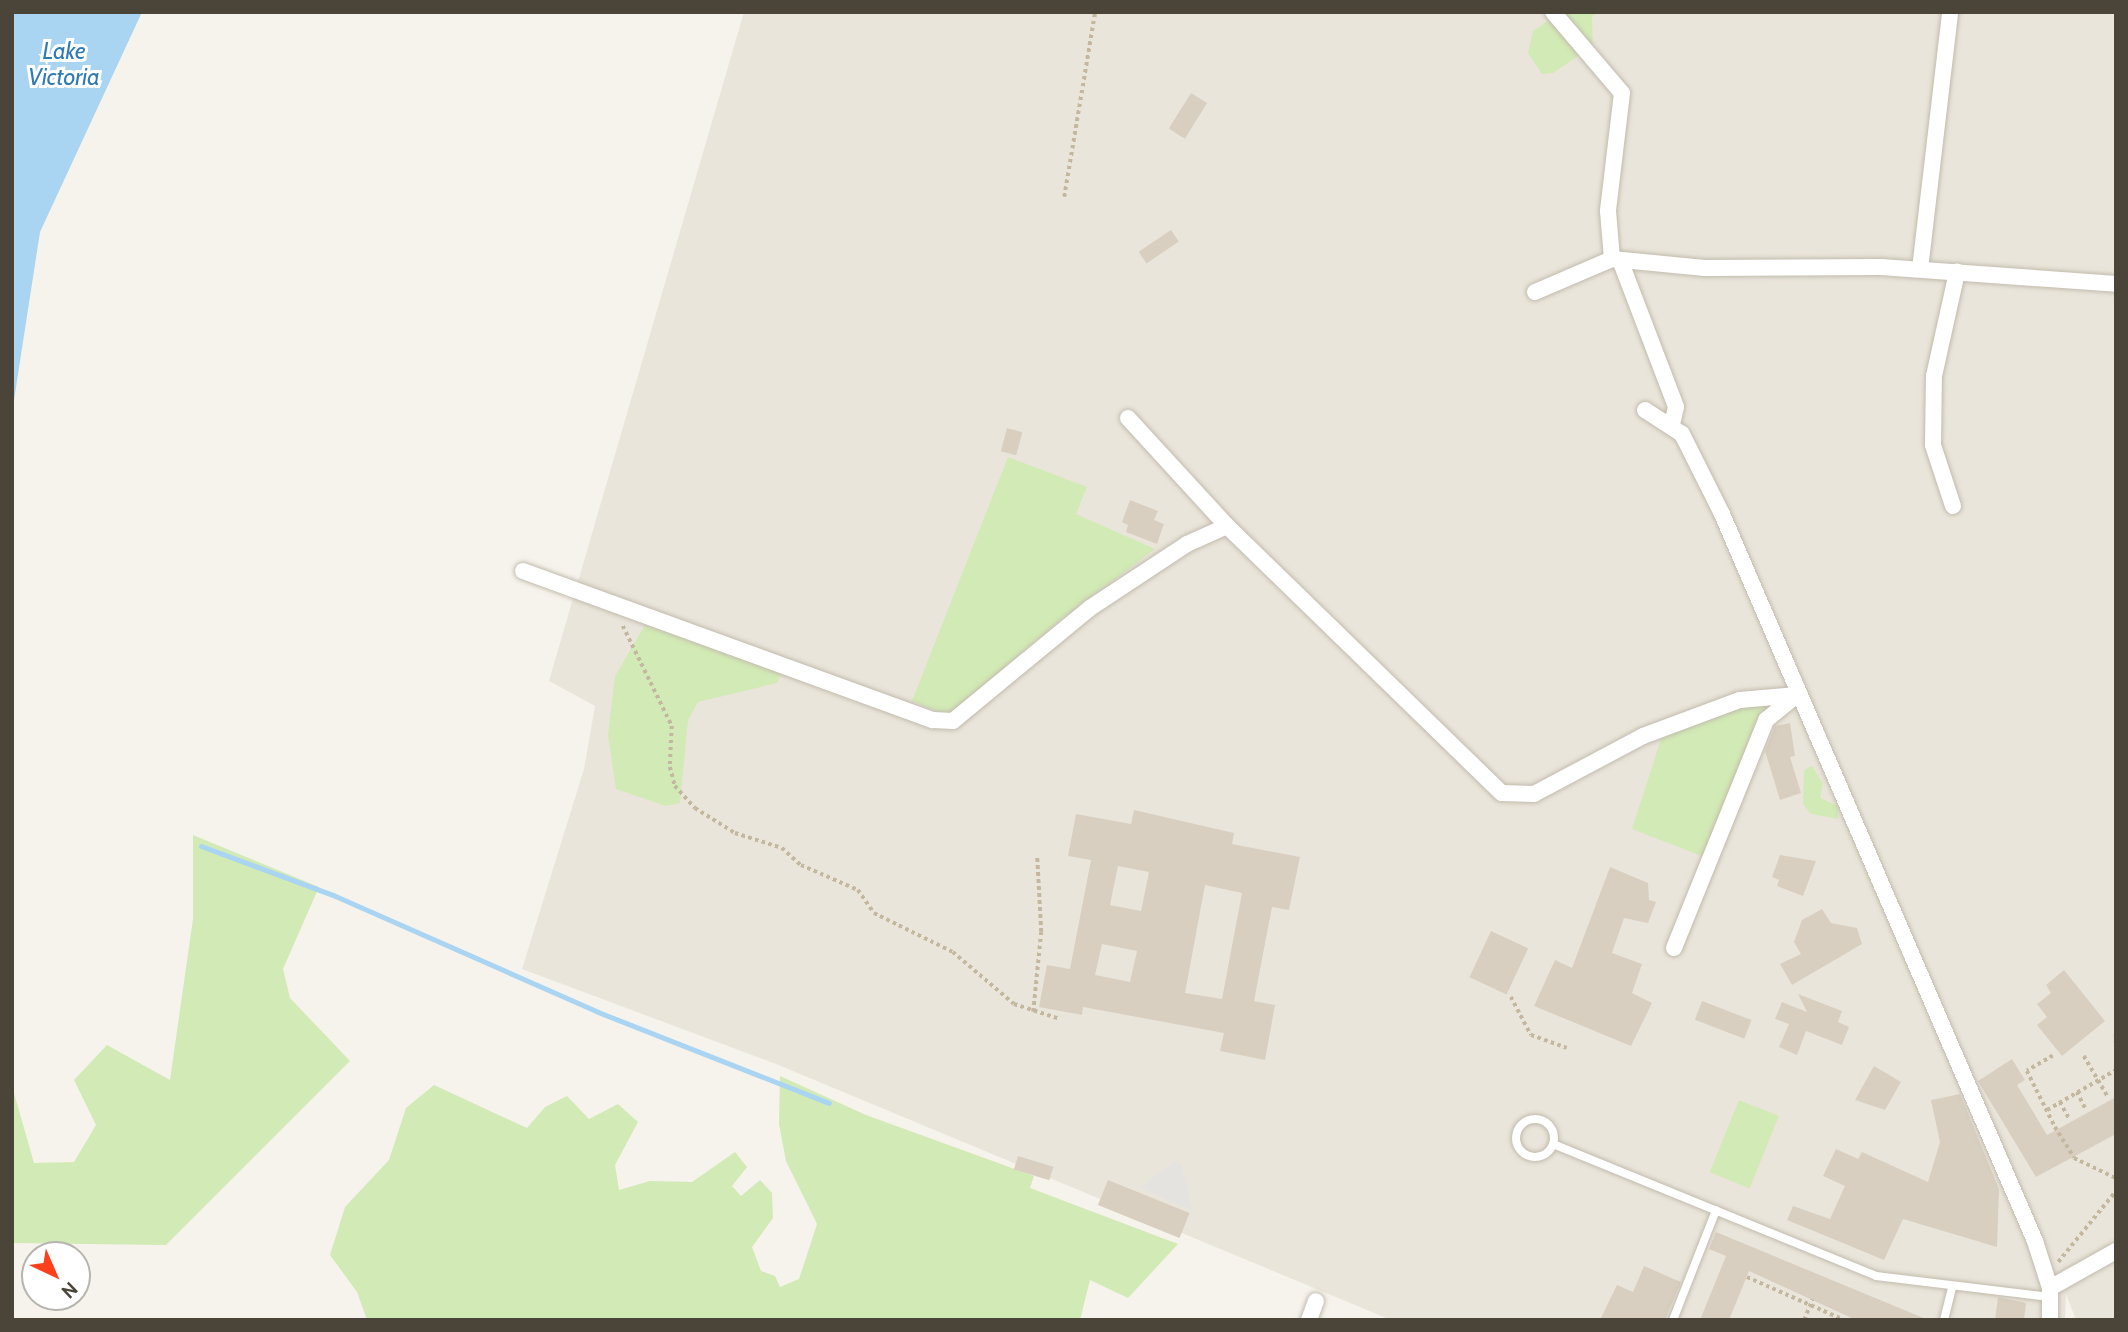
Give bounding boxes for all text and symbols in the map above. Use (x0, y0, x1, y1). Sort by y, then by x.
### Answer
water label: Lake Victoria (28, 37, 100, 91)
north arrow (21, 1241, 91, 1311)
text: N (57, 1277, 82, 1303)

